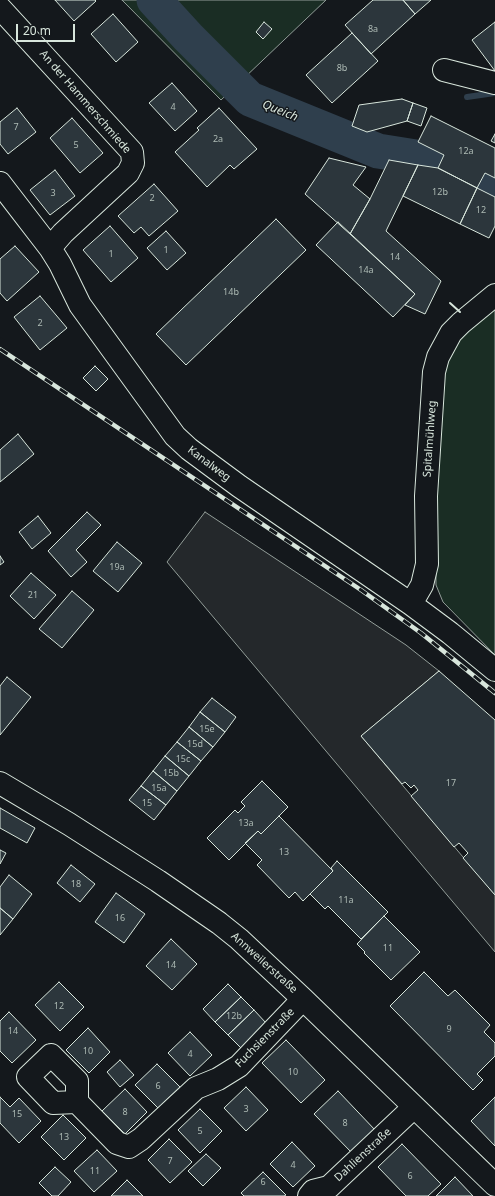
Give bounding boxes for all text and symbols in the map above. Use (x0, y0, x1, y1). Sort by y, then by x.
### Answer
scale bar (18, 16, 77, 42)
text: 20 m (23, 22, 51, 39)
house number: 8a (368, 24, 378, 34)
street label: An der Hammerschmiede (37, 48, 133, 156)
house number: 8b (337, 63, 347, 73)
water label: Queich (260, 97, 300, 125)
house number: 4 (170, 102, 176, 112)
house number: 7 (13, 122, 19, 132)
house number: 2a (213, 134, 223, 144)
house number: 5 (73, 140, 79, 150)
house number: 12a (458, 146, 474, 156)
house number: 12b (432, 187, 448, 197)
house number: 3 (50, 188, 56, 198)
house number: 2 (149, 193, 155, 203)
house number: 12 (476, 205, 486, 215)
house number: 1 (163, 245, 169, 255)
house number: 1 (108, 249, 114, 259)
house number: 14 (390, 252, 400, 262)
house number: 14a (358, 265, 374, 275)
house number: 14b (223, 287, 239, 297)
house number: 2 (37, 318, 43, 328)
street label: Spitalmühlweg (421, 400, 439, 478)
street label: Kanalweg (185, 444, 233, 484)
house number: 19a (109, 562, 125, 572)
house number: 21 (28, 590, 38, 600)
house number: 15e (199, 724, 215, 734)
house number: 15d (187, 739, 203, 749)
house number: 15c (176, 754, 190, 764)
house number: 15b (163, 768, 179, 778)
house number: 17 (446, 778, 456, 788)
house number: 15a (151, 783, 167, 793)
house number: 15 (142, 798, 152, 808)
house number: 13a (238, 818, 254, 828)
house number: 13 (279, 847, 289, 857)
house number: 18 (71, 879, 81, 889)
house number: 11a (338, 895, 354, 905)
house number: 16 (115, 913, 125, 923)
street label: Annweilerstraße (228, 930, 300, 996)
house number: 11 (383, 943, 393, 953)
house number: 14 (166, 960, 176, 970)
house number: 12 (54, 1001, 64, 1011)
street label: Fuchsienstraße (233, 1006, 297, 1070)
house number: 12b (226, 1011, 242, 1021)
house number: 9 (446, 1024, 452, 1034)
house number: 14 (8, 1026, 18, 1036)
house number: 10 (83, 1046, 93, 1056)
house number: 4 (187, 1049, 193, 1059)
house number: 10 (288, 1067, 298, 1077)
house number: 6 (155, 1081, 161, 1091)
house number: 3 (243, 1104, 249, 1114)
house number: 8 (122, 1107, 128, 1117)
house number: 15 (12, 1109, 22, 1119)
house number: 8 (342, 1118, 348, 1128)
street label: Dahlienstraße (332, 1125, 394, 1185)
house number: 5 (197, 1126, 203, 1136)
house number: 13 (59, 1132, 69, 1142)
house number: 7 (167, 1156, 173, 1166)
house number: 4 (290, 1160, 296, 1170)
house number: 11 (90, 1166, 100, 1176)
house number: 6 (407, 1171, 413, 1181)
house number: 6 (260, 1177, 266, 1187)

